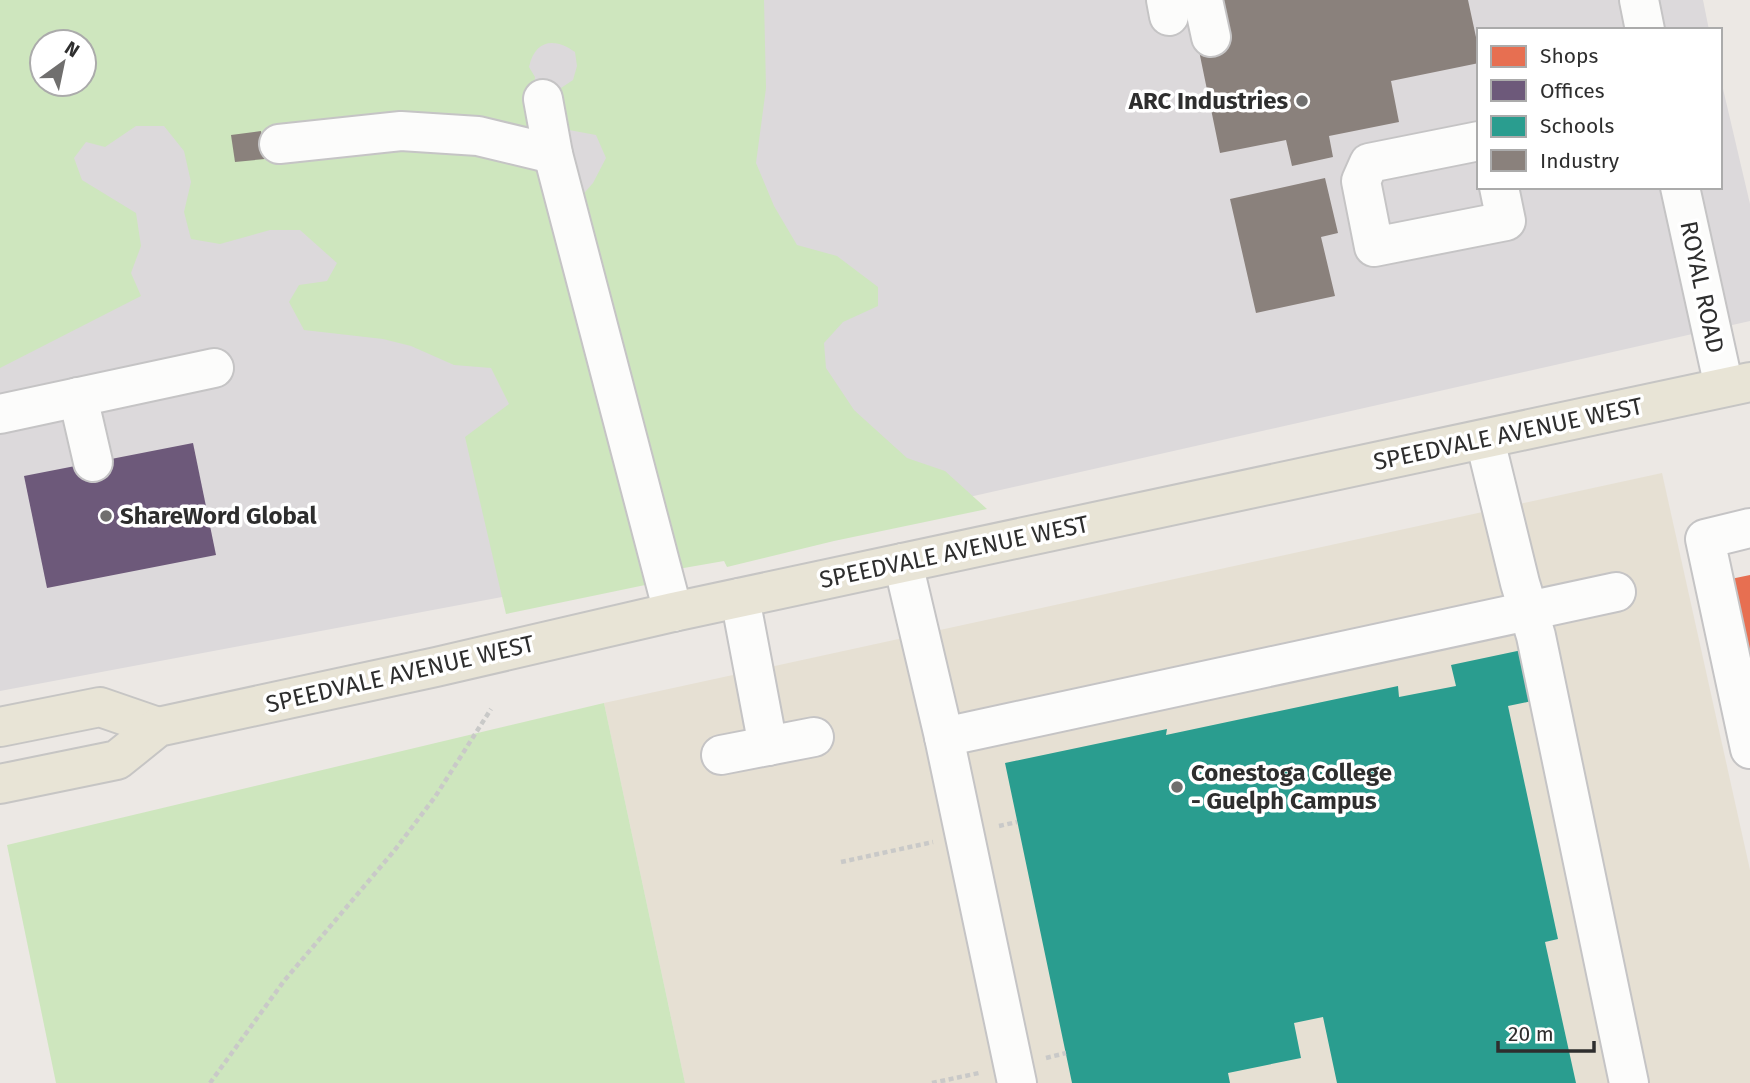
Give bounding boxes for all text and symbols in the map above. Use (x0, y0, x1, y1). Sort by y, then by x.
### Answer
north arrow (28, 28, 98, 98)
legend (1477, 28, 1722, 189)
text: N (60, 36, 84, 62)
text: Shops (1540, 43, 1598, 69)
text: Offices (1540, 78, 1605, 104)
place label: ARC Industries (1128, 87, 1288, 115)
marker: ARC Industries (1294, 93, 1310, 109)
text: Schools (1540, 113, 1614, 139)
text: Industry (1540, 148, 1620, 174)
street label: ROYAL ROAD (1674, 218, 1730, 356)
street label: SPEEDVALE AVENUE WEST (1371, 392, 1646, 476)
place label: ShareWord Global (120, 502, 317, 530)
marker: ShareWord Global (98, 508, 114, 524)
street label: SPEEDVALE AVENUE WEST (817, 510, 1092, 594)
street label: SPEEDVALE AVENUE WEST (263, 629, 537, 719)
place label: Conestoga College - Guelph Campus (1191, 759, 1392, 815)
marker: Conestoga College - Guelph Campus (1169, 779, 1185, 795)
scale bar (1498, 1010, 1594, 1054)
text: 20 m (1508, 1021, 1554, 1047)

